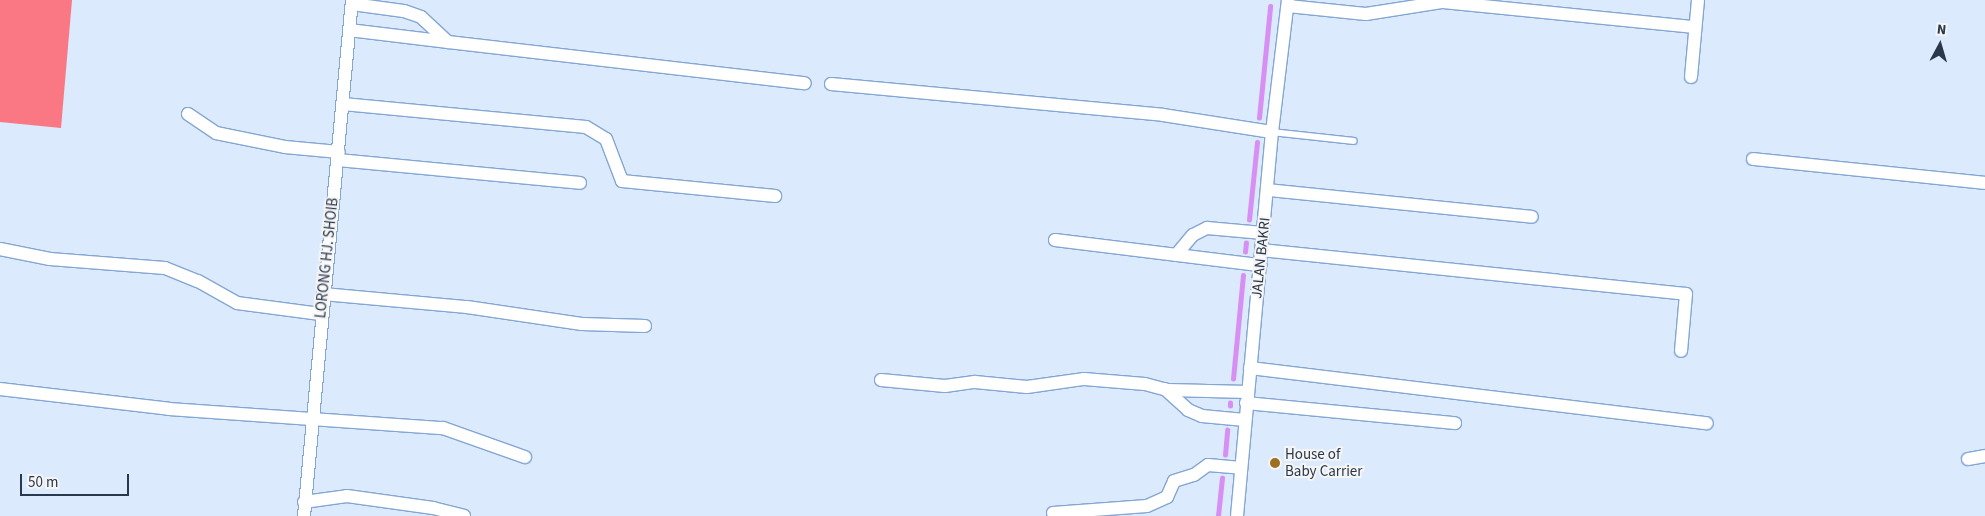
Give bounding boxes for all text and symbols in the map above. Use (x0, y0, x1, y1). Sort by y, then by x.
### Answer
north arrow (1915, 20, 1965, 70)
text: N (1936, 20, 1947, 41)
street label: LORONG HJ. SHOIB (312, 197, 342, 319)
street label: JALAN BAKRI (1248, 216, 1274, 300)
place label: House of Baby Carrier (1285, 445, 1362, 480)
marker: House of Baby Carrier (1269, 457, 1281, 469)
scale bar (22, 464, 131, 496)
text: 50 m (28, 472, 58, 493)

